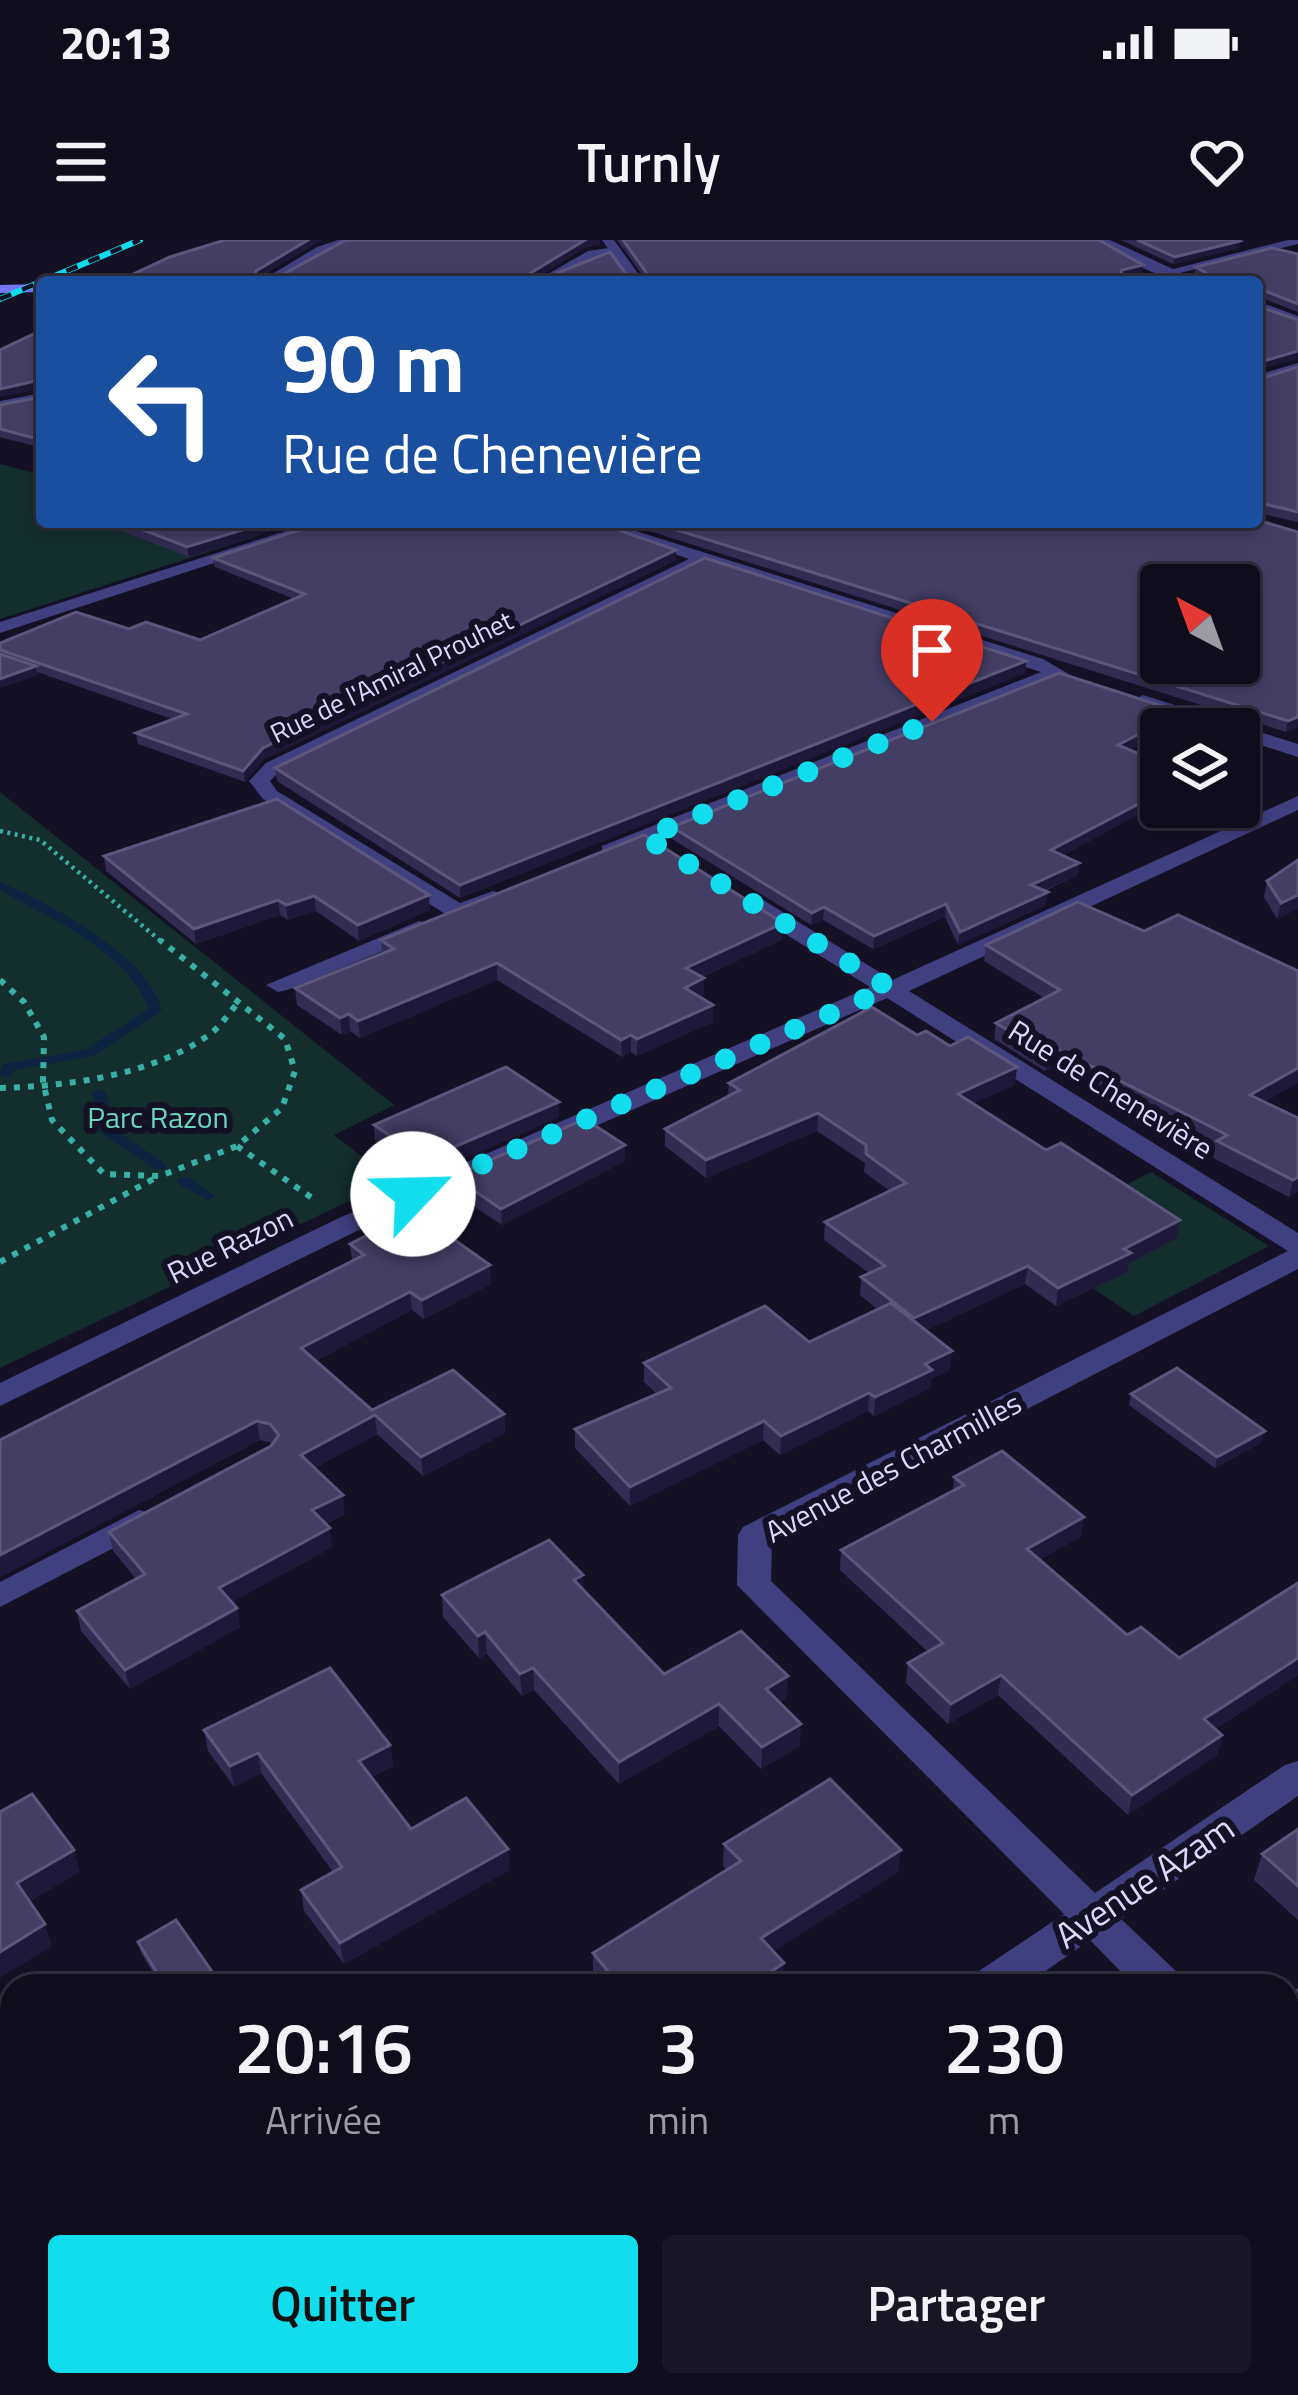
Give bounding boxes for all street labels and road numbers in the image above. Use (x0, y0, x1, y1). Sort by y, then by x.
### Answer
street label: Rue de l'Amiral Prouhet (263, 599, 520, 753)
street label: Rue de Chenevière (1000, 1008, 1222, 1170)
street label: Rue Razon (159, 1195, 301, 1295)
street label: Avenue des Charmilles (757, 1380, 1029, 1554)
street label: Avenue Azam (1043, 1800, 1245, 1962)

